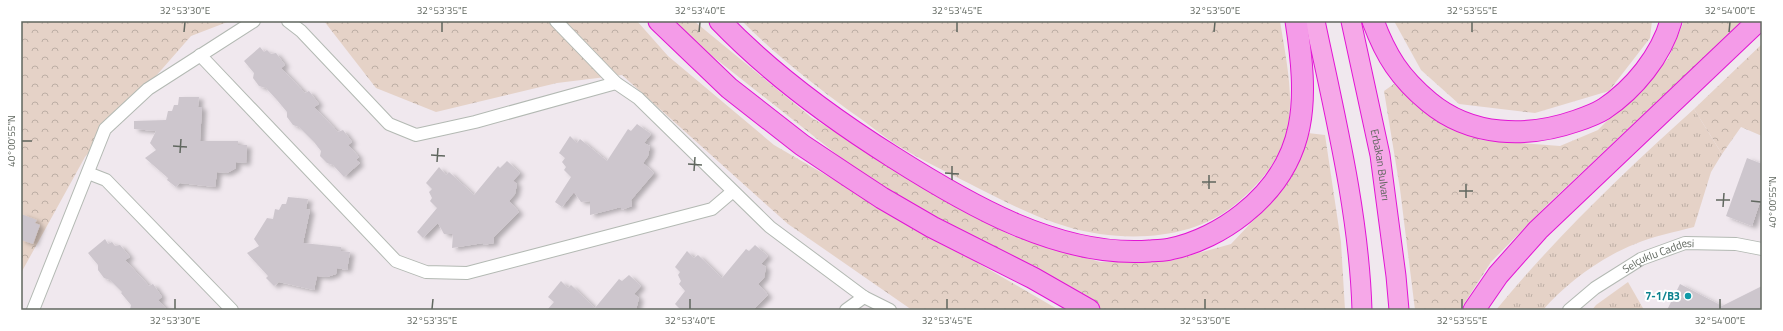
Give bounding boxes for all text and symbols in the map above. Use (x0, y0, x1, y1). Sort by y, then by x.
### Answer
text: 32°53'30"E (160, 3, 211, 18)
text: 32°53'35"E (417, 3, 468, 18)
text: 32°53'40"E (675, 3, 726, 18)
text: 32°53'45"E (932, 3, 983, 18)
text: 32°53'50"E (1190, 3, 1241, 18)
text: 32°53'55"E (1447, 3, 1498, 18)
text: 32°54'00"E (1705, 3, 1756, 18)
text: 40°00'55"N (4, 115, 19, 167)
street label: Erbakan Bulvarı (1367, 128, 1394, 202)
text: 40°00'55"N (1765, 176, 1780, 228)
street label: Selçuklu Caddesi (1619, 235, 1694, 277)
place label: 7-1/B3 (1645, 288, 1680, 304)
marker: 7-1/B3 (1683, 291, 1693, 301)
text: 32°53'30"E (150, 313, 201, 328)
text: 32°53'35"E (407, 313, 458, 328)
text: 32°53'40"E (665, 313, 716, 328)
text: 32°53'45"E (922, 313, 973, 328)
text: 32°53'50"E (1180, 313, 1231, 328)
text: 32°53'55"E (1437, 313, 1488, 328)
text: 32°54'00"E (1695, 313, 1746, 328)

